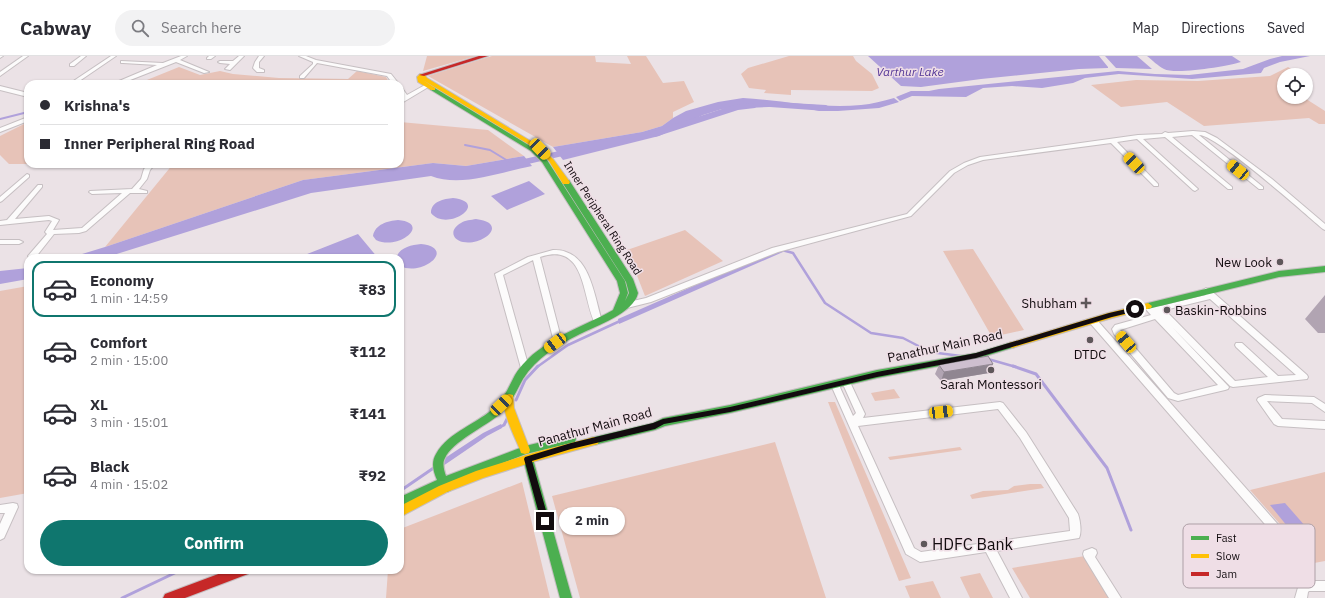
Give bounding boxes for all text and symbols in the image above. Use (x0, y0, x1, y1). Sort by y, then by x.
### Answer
search box (115, 10, 395, 46)
text: Cabway (20, 16, 91, 40)
icon: search (129, 17, 151, 39)
text: Search here (161, 18, 241, 37)
text: Map (1132, 19, 1159, 37)
text: Directions (1181, 19, 1245, 37)
text: Saved (1267, 19, 1305, 37)
water label: Varthur Lake (876, 64, 944, 79)
map controls (1277, 68, 1313, 104)
button: locate (1277, 68, 1313, 104)
text: Krishna's (64, 96, 130, 115)
text: Inner Peripheral Ring Road (64, 134, 255, 153)
car (527, 136, 553, 162)
car (1121, 150, 1147, 176)
car (1225, 158, 1251, 182)
street label: Inner Peripheral Ring Road (561, 159, 645, 277)
place label: New Look (1215, 254, 1272, 271)
marker: New Look (1275, 257, 1285, 267)
icon: car (42, 271, 78, 307)
text: Economy (90, 271, 154, 290)
text: ₹83 (359, 280, 386, 299)
text: 1 min · 14:59 (90, 290, 168, 307)
place label: Shubham (1021, 295, 1077, 312)
marker: Shubham (1080, 297, 1092, 309)
route start (1126, 300, 1144, 318)
place label: Baskin-Robbins (1175, 302, 1267, 319)
marker: Baskin-Robbins (1162, 305, 1172, 315)
street label: Panathur Main Road (886, 325, 1004, 367)
car (1114, 329, 1138, 355)
car (542, 331, 568, 355)
icon: car (42, 333, 78, 369)
text: Comfort (90, 333, 147, 352)
marker: DTDC (1085, 335, 1095, 345)
text: ₹112 (350, 342, 386, 361)
place label: DTDC (1074, 346, 1106, 363)
text: 2 min · 15:00 (90, 352, 168, 369)
marker: Sarah Montessori (986, 365, 996, 375)
place label: Sarah Montessori (940, 376, 1042, 393)
car (488, 392, 514, 418)
icon: car (42, 395, 78, 431)
text: XL (90, 395, 108, 414)
text: ₹141 (350, 404, 386, 423)
street label: Panathur Main Road (536, 404, 654, 450)
car (928, 405, 954, 419)
text: 3 min · 15:01 (90, 414, 168, 431)
icon: car (42, 457, 78, 493)
text: Black (90, 457, 130, 476)
text: ₹92 (359, 466, 386, 485)
text: 4 min · 15:02 (90, 476, 168, 493)
callout: 2 min (559, 507, 625, 535)
route end (536, 512, 554, 530)
text: 2 min (575, 512, 609, 529)
button: Confirm (40, 520, 388, 566)
legend (1183, 524, 1315, 588)
text: Fast (1216, 531, 1237, 545)
place label: HDFC Bank (932, 534, 1014, 554)
marker: HDFC Bank (919, 539, 929, 549)
text: Slow (1216, 549, 1240, 563)
text: Jam (1216, 567, 1237, 581)

